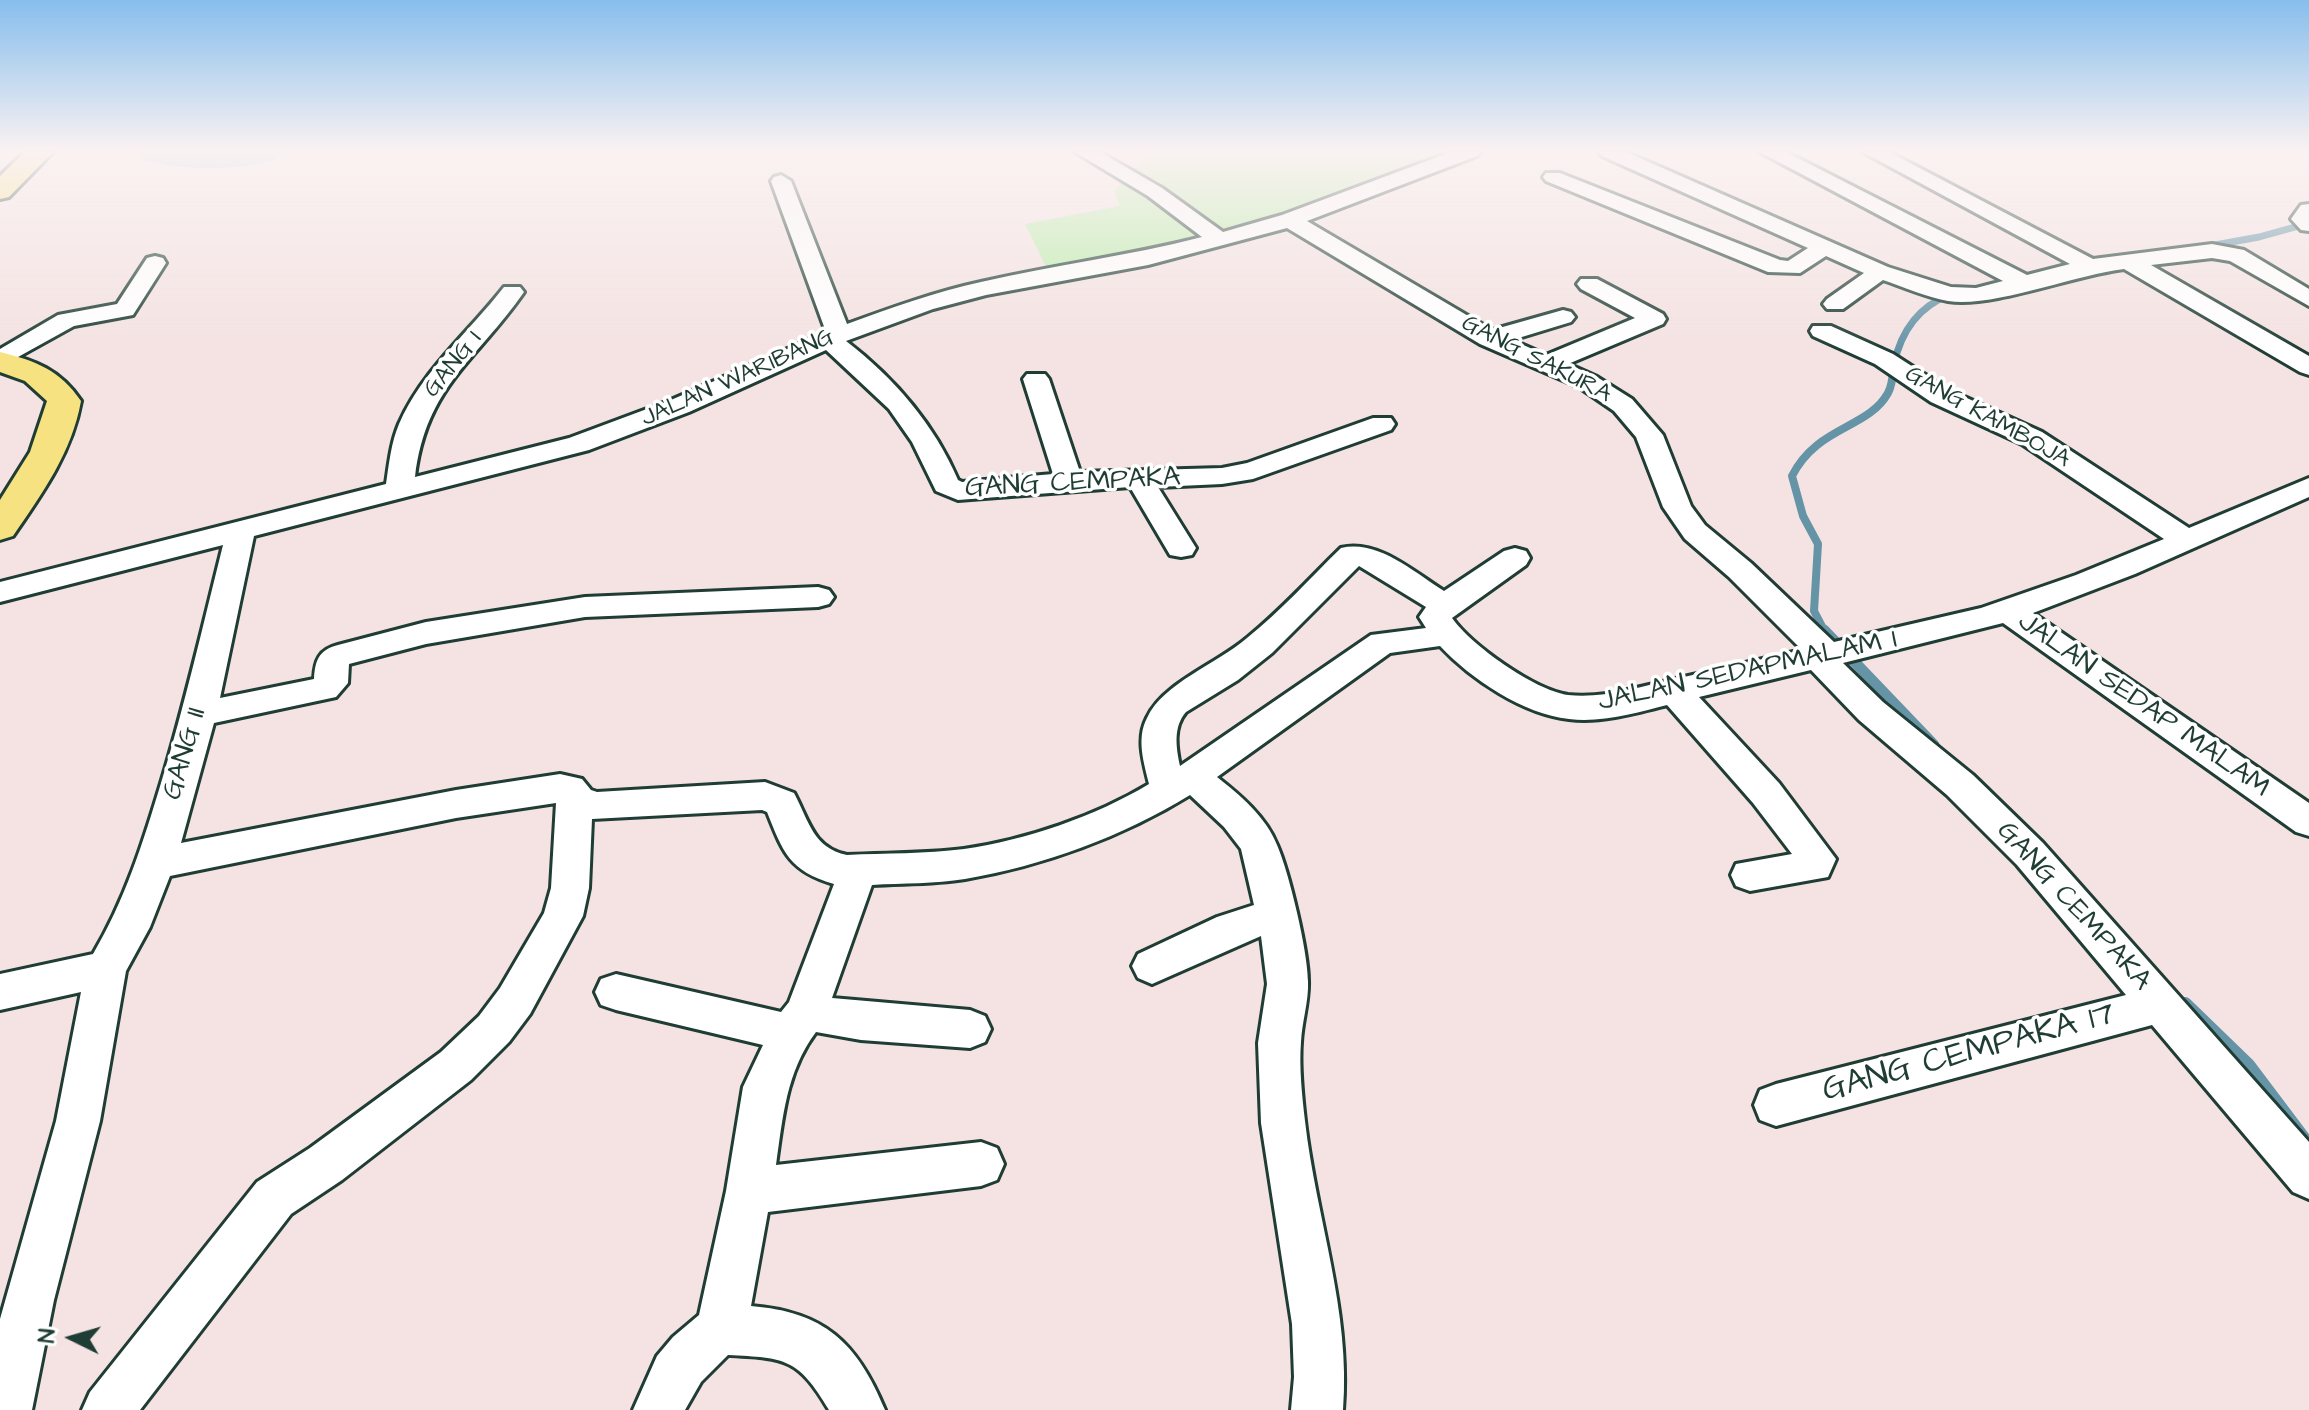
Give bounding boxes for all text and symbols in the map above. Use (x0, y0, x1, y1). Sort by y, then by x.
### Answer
street label: GANG SAKURA (1456, 310, 1616, 410)
street label: JALAN WARIBANG (637, 324, 839, 434)
street label: GANG I (419, 326, 489, 404)
street label: GANG KAMBOJA (1899, 361, 2075, 475)
street label: GANG CEMPAKA (964, 462, 1182, 506)
street label: JALAN SEDAP MALAM (2010, 606, 2276, 806)
street label: JALAN SEDAPMALAM I (1596, 624, 1900, 720)
street label: GANG II (157, 704, 215, 804)
street label: GANG CEMPAKA (1988, 816, 2158, 998)
street label: GANG CEMPAKA 17 (1818, 995, 2120, 1113)
north arrow (32, 1298, 112, 1378)
text: N (32, 1328, 64, 1344)

